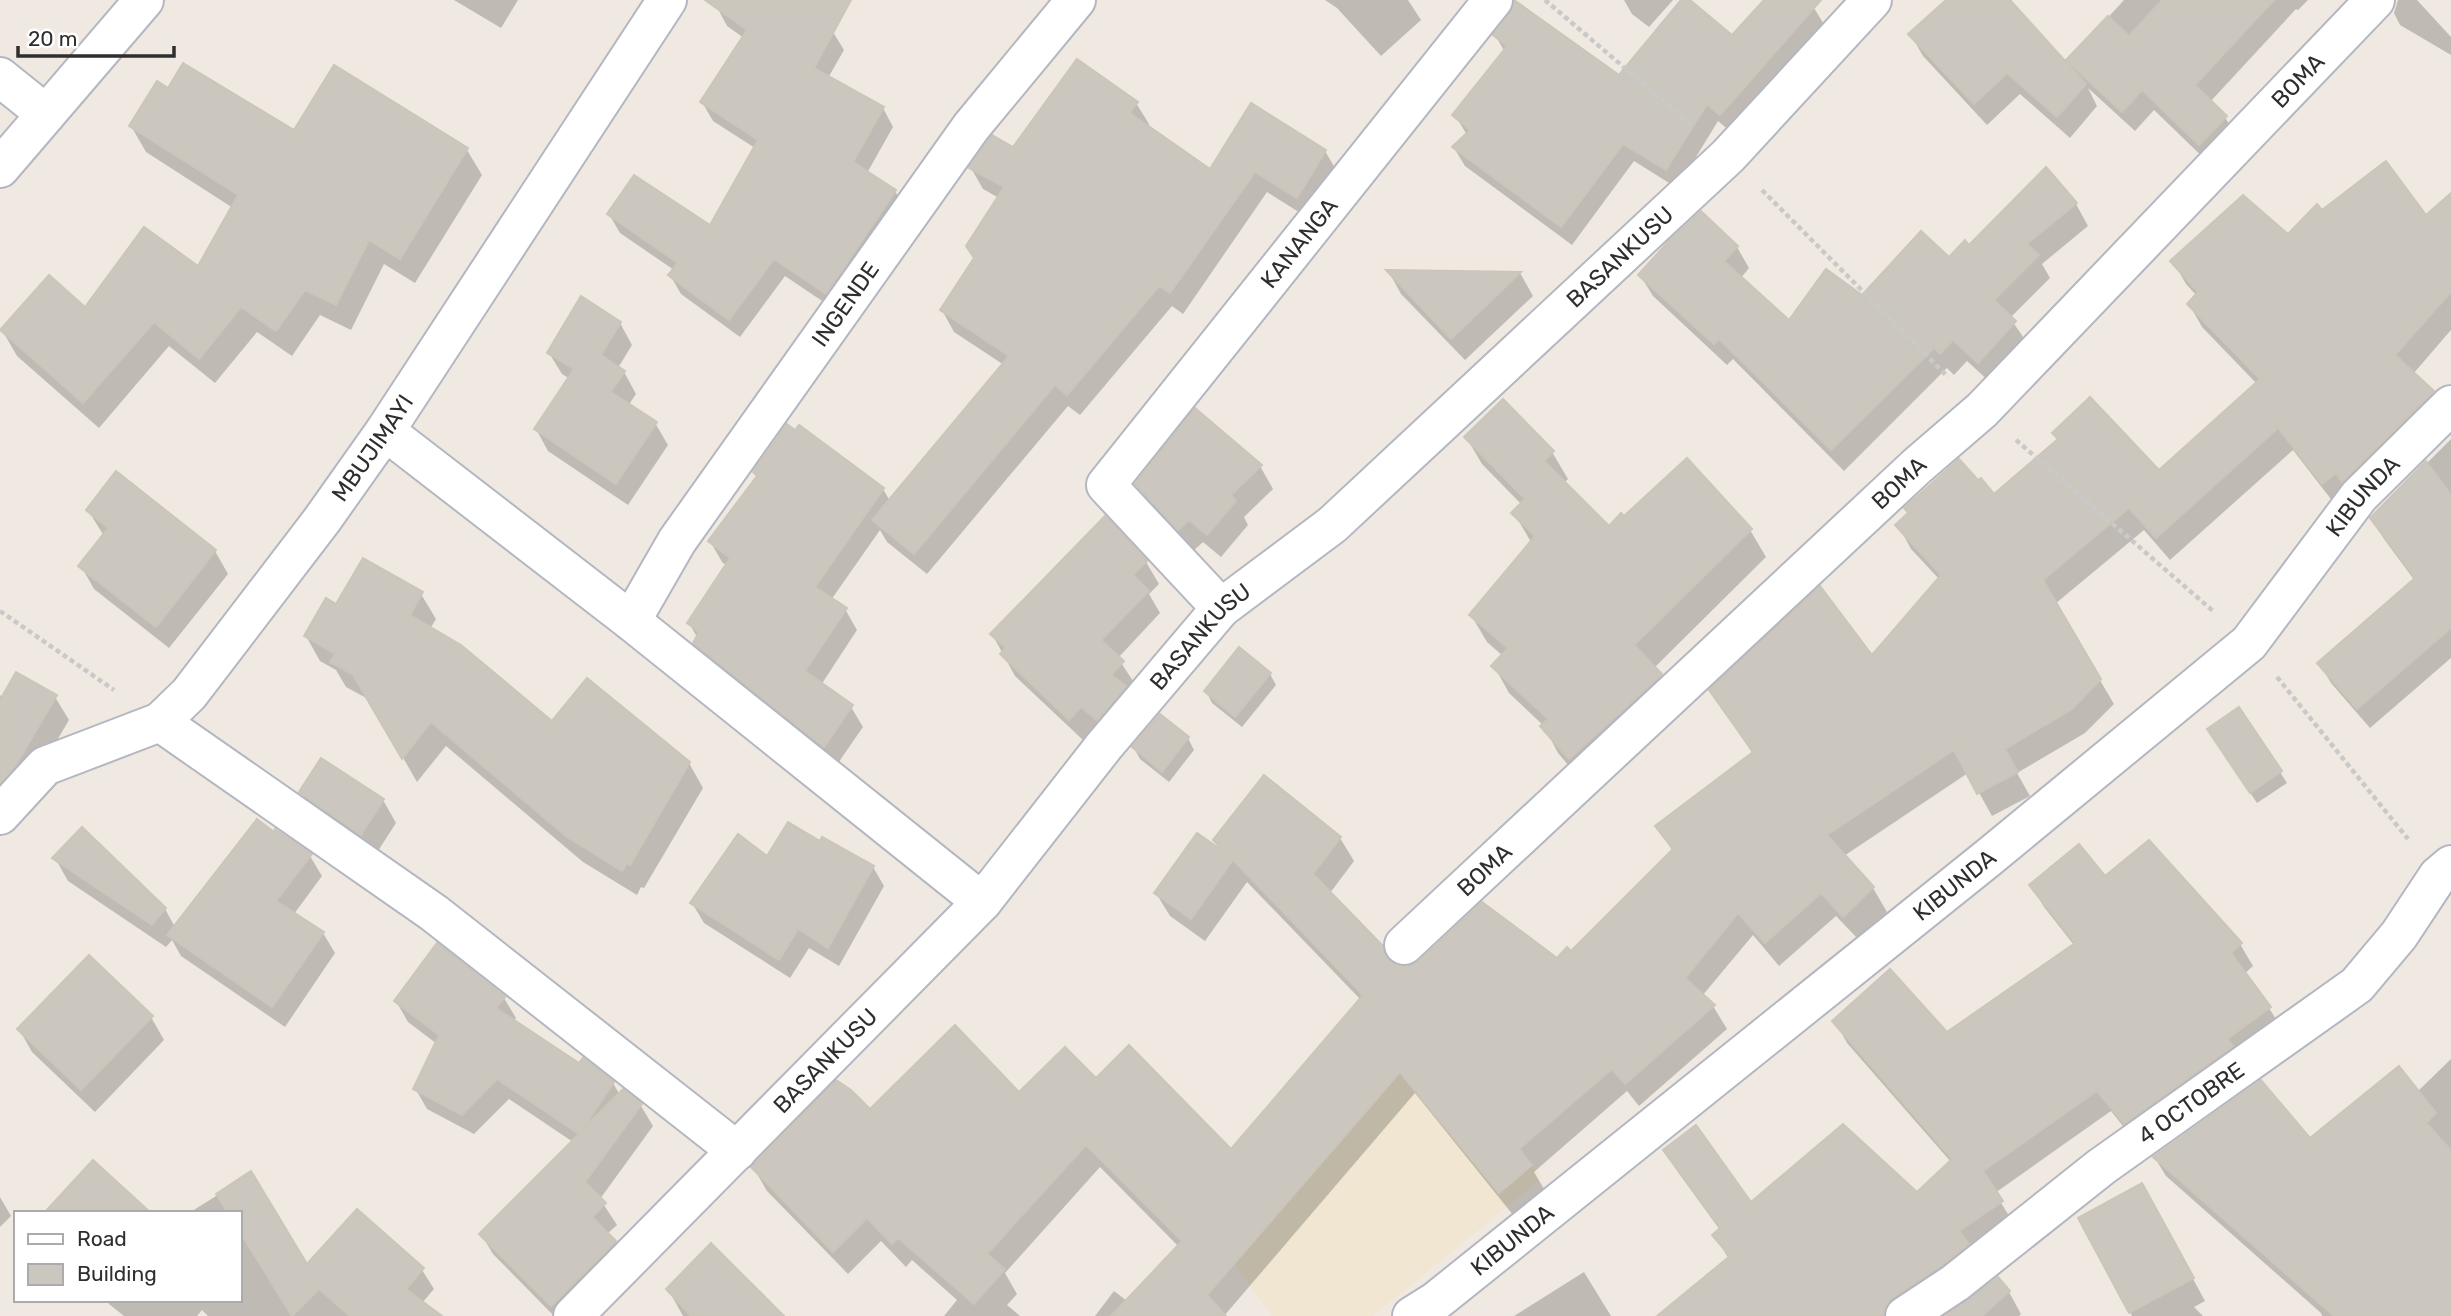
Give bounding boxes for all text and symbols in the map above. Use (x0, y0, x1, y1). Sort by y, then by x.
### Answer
scale bar (18, 14, 173, 58)
text: 20 m (28, 26, 77, 51)
street label: BOMA (2265, 48, 2330, 114)
street label: KANANGA (1255, 192, 1344, 294)
street label: BASANKUSU (1560, 200, 1679, 313)
street label: INGENDE (806, 256, 885, 352)
street label: MBUJIMAYI (326, 389, 419, 507)
street label: KIBUNDA (2320, 450, 2405, 542)
street label: BOMA (1866, 451, 1932, 515)
street label: BASANKUSU (1144, 577, 1256, 696)
street label: BOMA (1451, 838, 1518, 902)
street label: KIBUNDA (1907, 843, 2002, 927)
street label: BASANKUSU (767, 1002, 883, 1119)
street label: 4 OCTOBRE (2133, 1056, 2250, 1150)
street label: KIBUNDA (1465, 1198, 1559, 1282)
legend (14, 1211, 242, 1302)
text: Road (77, 1226, 127, 1251)
text: Building (77, 1261, 157, 1286)

